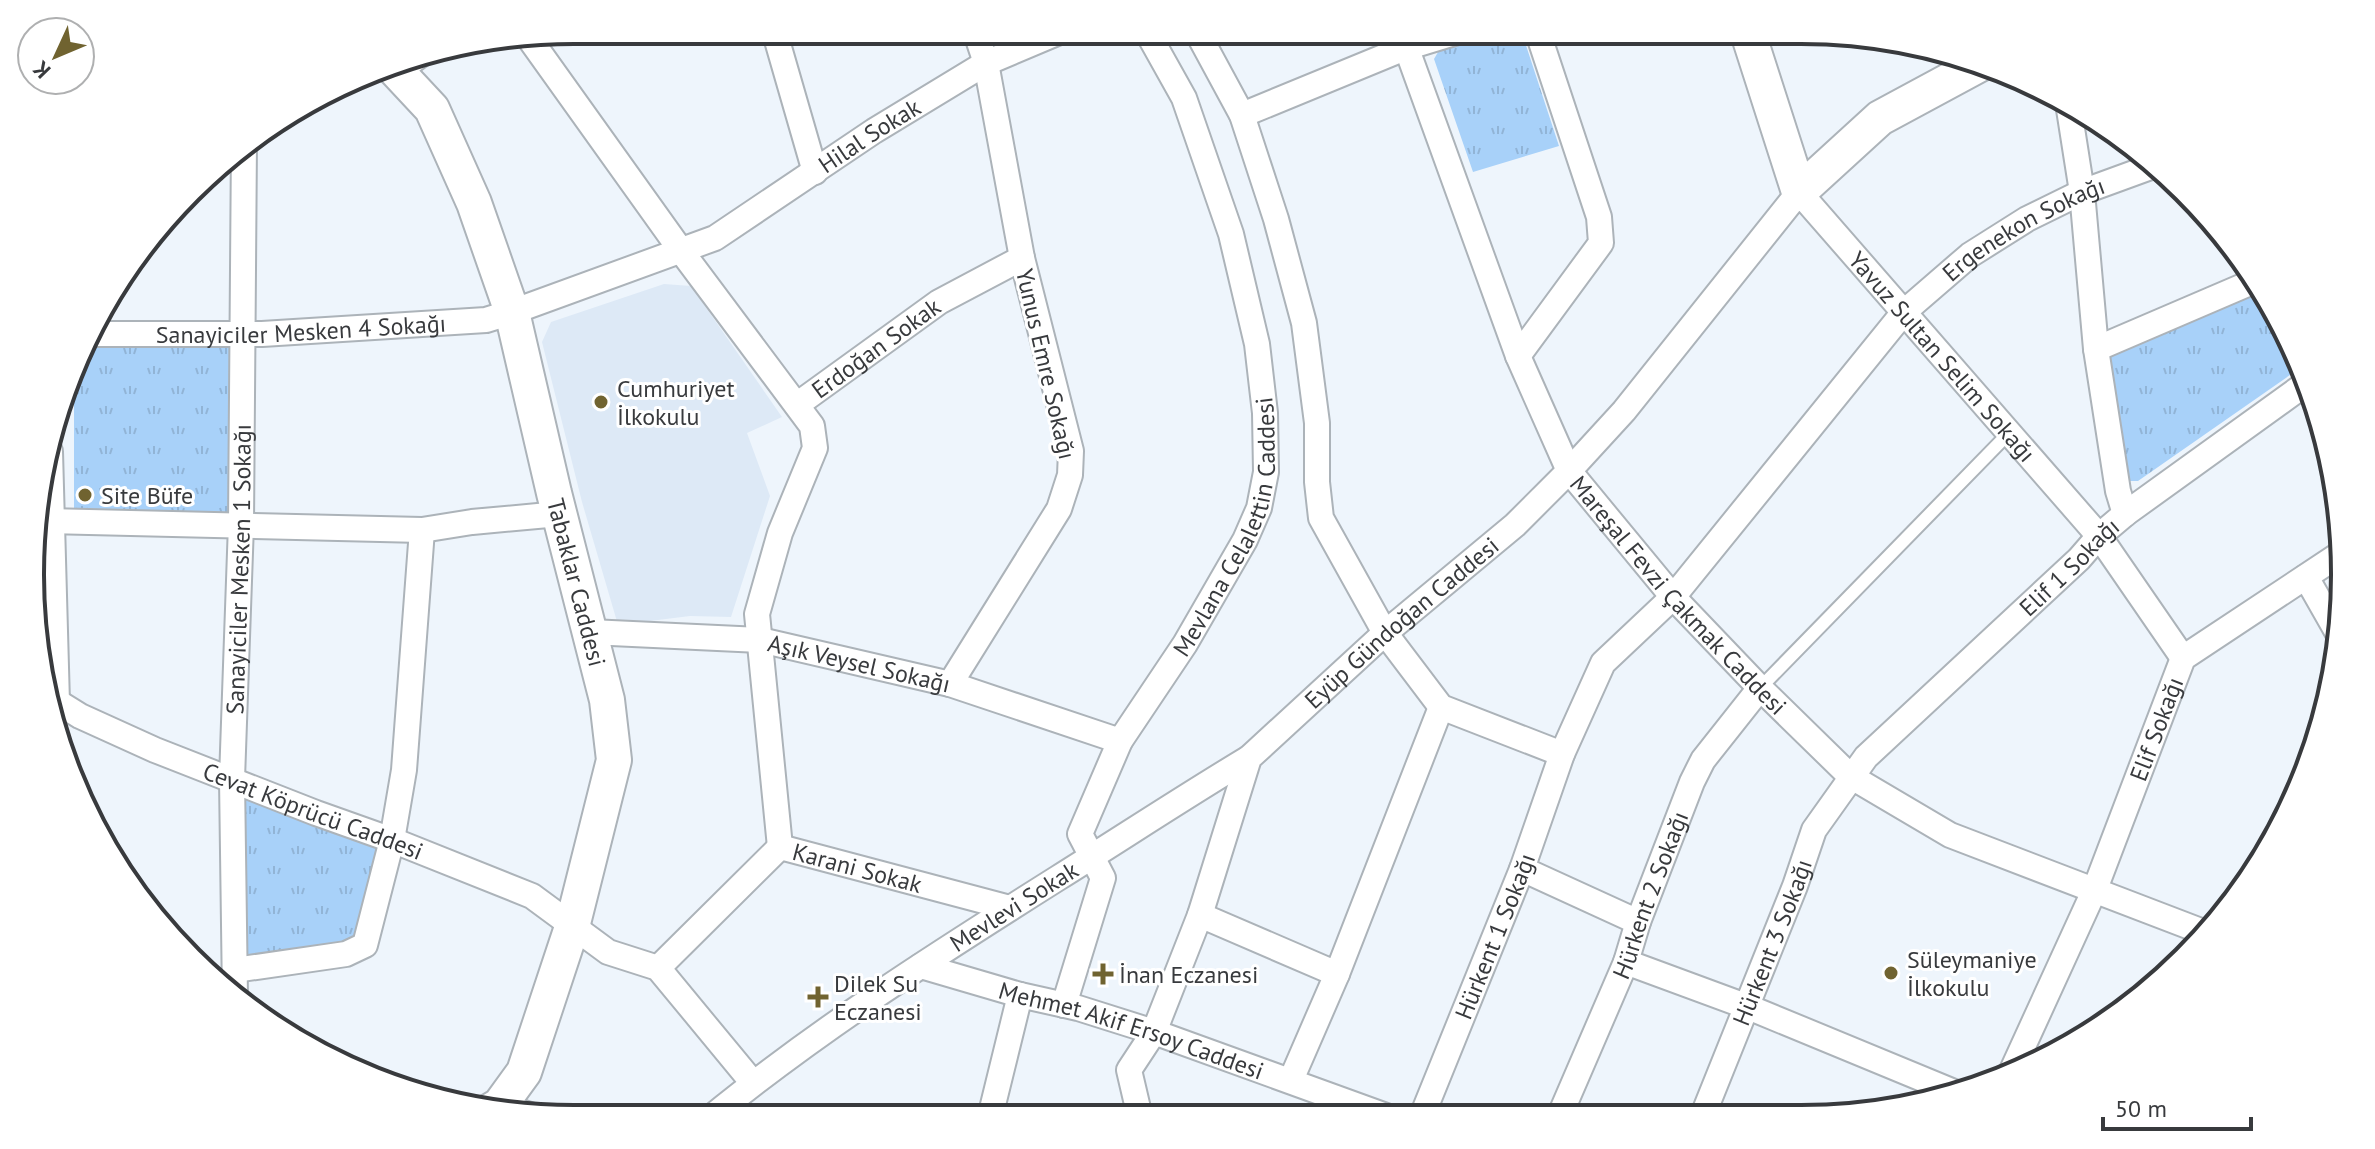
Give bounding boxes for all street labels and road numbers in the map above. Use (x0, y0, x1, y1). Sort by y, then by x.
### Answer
street label: Hilal Sokak (812, 91, 926, 180)
street label: Ergenekon Sokağı (1936, 170, 2109, 288)
street label: Yavuz Sultan Selim Sokağı (1842, 245, 2043, 468)
street label: Yunus Emre Sokağı (1009, 266, 1083, 462)
street label: Erdoğan Sokak (805, 290, 947, 405)
street label: Sanayiciler Mesken 4 Sokağı (156, 307, 447, 350)
street label: Mevlana Celalettin Caddesi (1166, 396, 1282, 662)
street label: Sanayiciler Mesken 1 Sokağı (219, 424, 257, 715)
street label: Mareşal Fevzi Çakmak Caddesi (1563, 469, 1793, 721)
street label: Tabaklar Caddesi (540, 495, 613, 670)
street label: Elif 1 Sokağı (2012, 510, 2125, 622)
street label: Eyüp Gündoğan Caddesi (1298, 530, 1505, 715)
street label: Aşık Veysel Sokağı (765, 627, 953, 699)
street label: Elif Sokağı (2122, 673, 2190, 785)
street label: Cevat Köprücü Caddesi (199, 755, 428, 866)
street label: Hürkent 2 Sokağı (1605, 807, 1695, 984)
street label: Karani Sokak (789, 836, 926, 900)
street label: Hürkent 1 Sokağı (1447, 849, 1542, 1024)
street label: Mevlevi Sokak (944, 854, 1084, 958)
street label: Hürkent 3 Sokağı (1725, 855, 1818, 1030)
street label: Mehmet Akif Ersoy Caddesi (995, 974, 1268, 1086)

